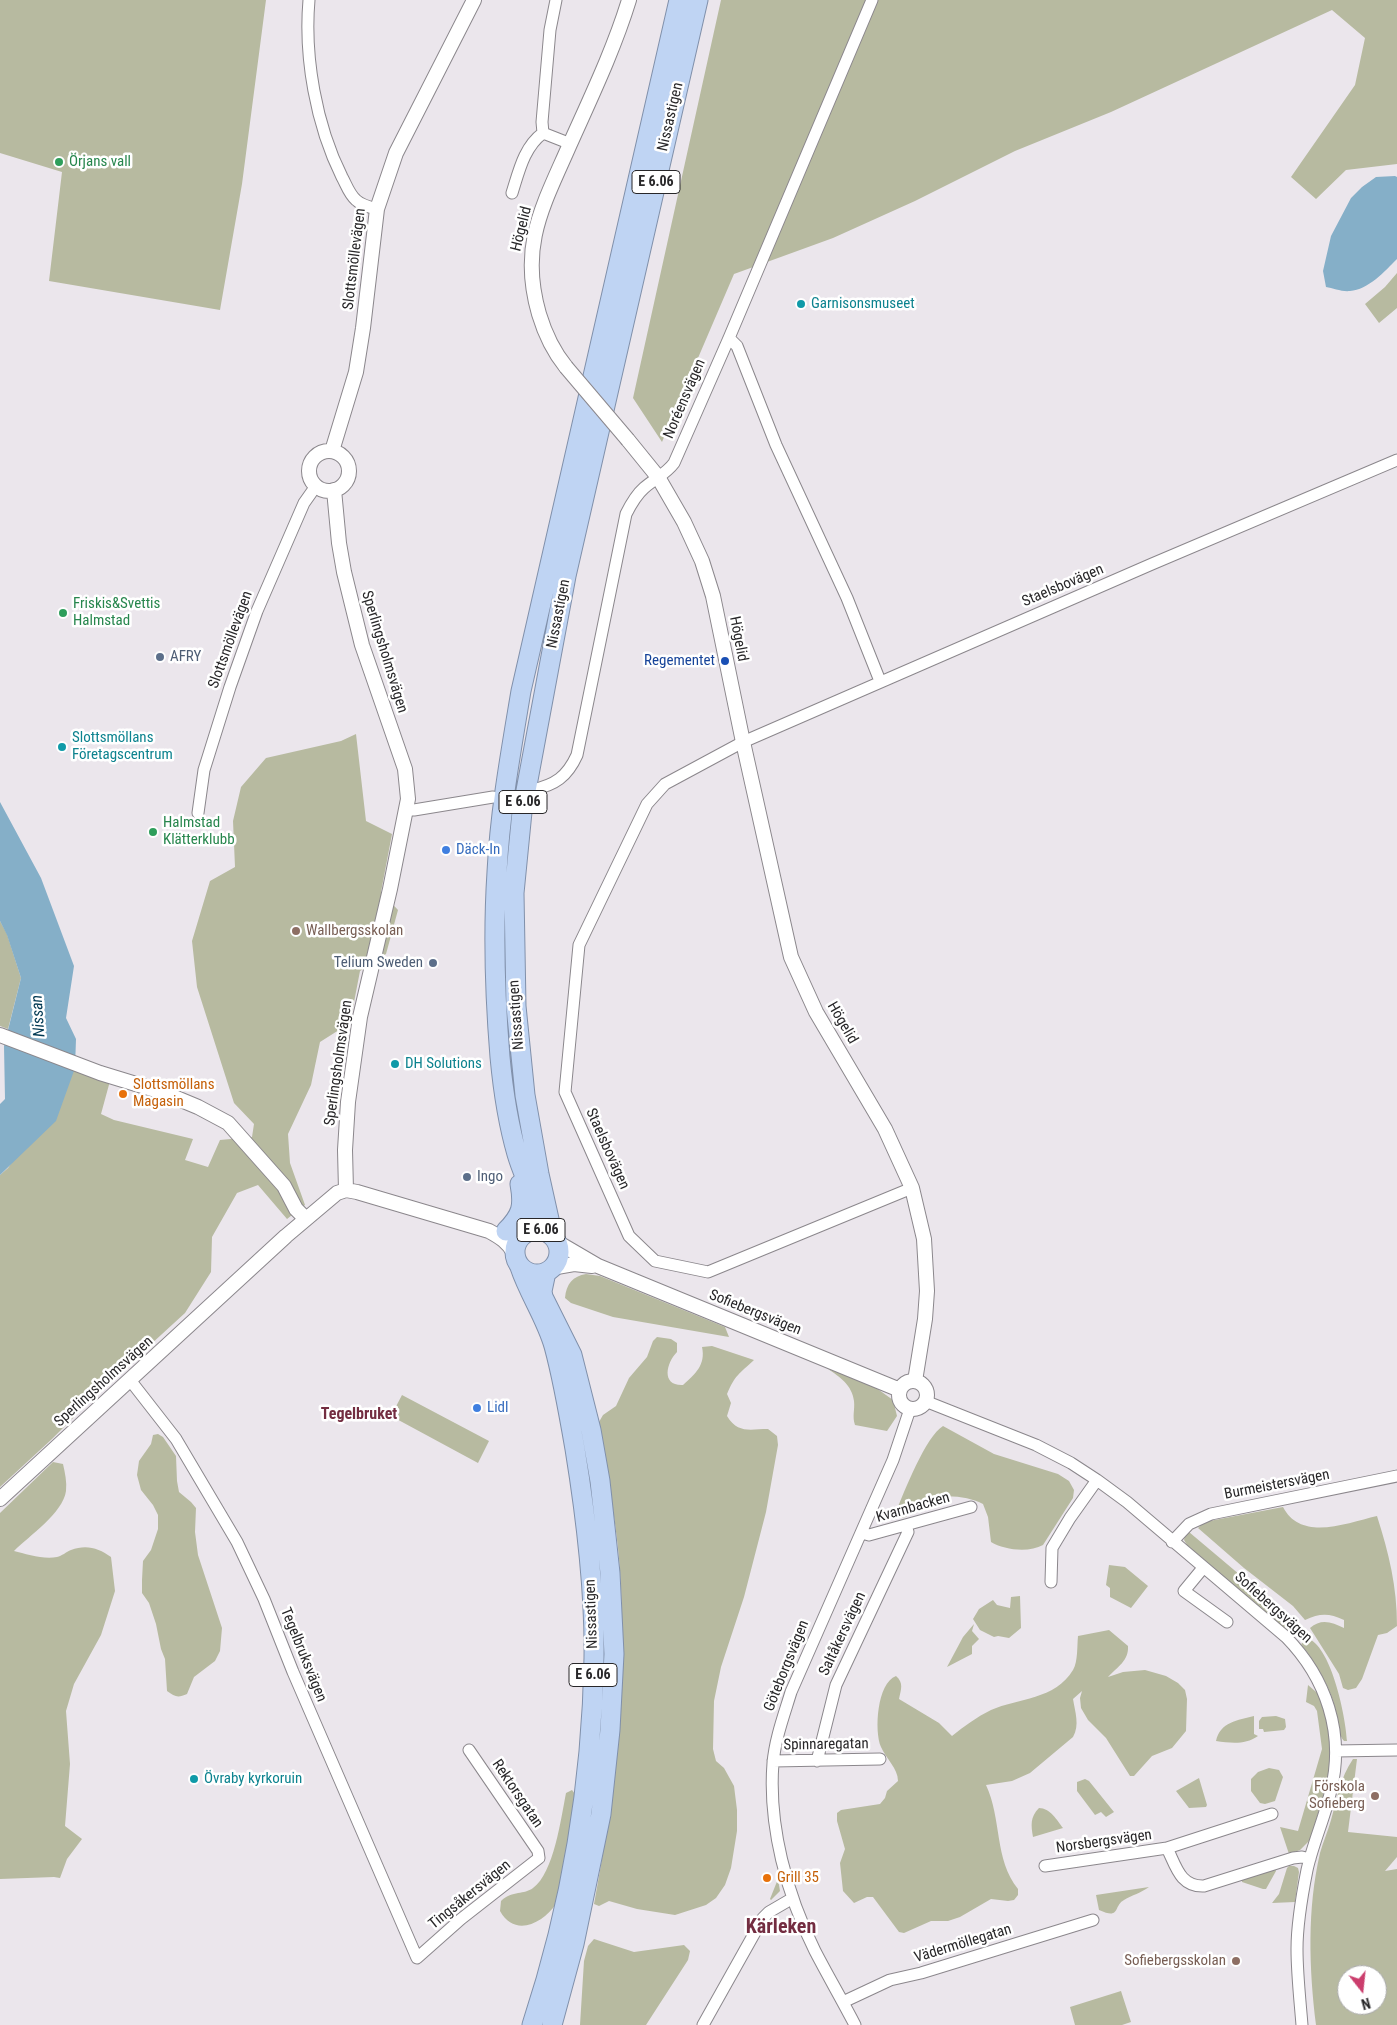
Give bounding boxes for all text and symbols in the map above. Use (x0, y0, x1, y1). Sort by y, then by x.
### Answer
street label: Nissastigen (654, 81, 688, 153)
place label: Örjans vall (69, 153, 131, 171)
marker: Örjans vall (53, 156, 65, 168)
road number: E 6.06 (632, 170, 680, 193)
street label: Högelid (508, 205, 536, 253)
street label: Slottsmöllevägen (340, 207, 370, 311)
place label: Garnisonsmuseet (811, 295, 915, 313)
marker: Garnisonsmuseet (795, 298, 807, 310)
street label: Noréensvägen (660, 357, 710, 441)
street label: Staelsbovägen (1020, 561, 1106, 611)
street label: Nissastigen (543, 578, 575, 650)
street label: Slottsmöllevägen (205, 589, 257, 691)
street label: Sperlingsholmsvägen (357, 589, 411, 715)
place label: Friskis&Svettis Halmstad (73, 595, 160, 630)
marker: Friskis&Svettis Halmstad (57, 607, 69, 619)
street label: Högelid (725, 615, 751, 663)
place label: AFRY (170, 648, 201, 666)
marker: AFRY (154, 651, 166, 663)
place label: Regementet (644, 652, 715, 670)
marker: Regementet (719, 655, 731, 667)
place label: Slottsmöllans Företagscentrum (72, 729, 173, 764)
marker: Slottsmöllans Företagscentrum (56, 741, 68, 753)
road number: E 6.06 (499, 790, 547, 814)
place label: Halmstad Klätterklubb (163, 814, 235, 849)
marker: Halmstad Klätterklubb (147, 826, 159, 838)
place label: Däck-In (456, 841, 500, 859)
marker: Däck-In (440, 844, 452, 856)
place label: Wallbergsskolan (306, 922, 403, 940)
marker: Wallbergsskolan (290, 925, 302, 937)
place label: Telium Sweden (334, 954, 423, 972)
marker: Telium Sweden (427, 957, 439, 969)
street label: Nissastigen (506, 979, 528, 1051)
water label: Nissan (28, 994, 50, 1038)
street label: Sperlingsholmsvägen (321, 999, 357, 1127)
street label: Högelid (823, 999, 861, 1047)
place label: DH Solutions (405, 1055, 482, 1073)
marker: DH Solutions (389, 1058, 401, 1070)
place label: Slottsmöllans Magasin (133, 1076, 214, 1111)
marker: Slottsmöllans Magasin (117, 1088, 129, 1100)
street label: Staelsbovägen (581, 1106, 633, 1192)
place label: Ingo (477, 1168, 503, 1186)
marker: Ingo (461, 1171, 473, 1183)
road number: E 6.06 (517, 1218, 565, 1242)
street label: Sofiebergsvägen (706, 1286, 804, 1340)
street label: Sperlingsholmsvägen (51, 1333, 157, 1431)
place label: Lidl (487, 1399, 508, 1417)
marker: Lidl (471, 1402, 483, 1414)
district label: Tegelbruket (321, 1405, 397, 1425)
street label: Burmeistersvägen (1223, 1466, 1331, 1504)
street label: Kvarnbacken (874, 1489, 952, 1527)
street label: Sofiebergsvägen (1231, 1569, 1315, 1647)
street label: Nissastigen (582, 1579, 602, 1649)
street label: Saltåkersvägen (816, 1589, 870, 1679)
street label: Tegelbruksvägen (276, 1605, 330, 1705)
street label: Göteborgsvägen (761, 1618, 813, 1714)
road number: E 6.06 (569, 1664, 617, 1686)
street label: Spinnaregatan (783, 1735, 869, 1755)
street label: Rektorsgatan (488, 1756, 546, 1832)
place label: Övraby kyrkoruin (204, 1770, 302, 1788)
marker: Övraby kyrkoruin (188, 1773, 200, 1785)
place label: Förskola Sofieberg (1309, 1778, 1365, 1813)
marker: Förskola Sofieberg (1369, 1790, 1381, 1802)
street label: Norsbergsvägen (1055, 1826, 1153, 1858)
street label: Tingsåkersvägen (425, 1856, 515, 1934)
place label: Grill 35 (777, 1869, 819, 1887)
marker: Grill 35 (761, 1872, 773, 1884)
district label: Kärleken (746, 1916, 816, 1940)
street label: Vädermöllegatan (912, 1921, 1014, 1967)
place label: Sofiebergsskolan (1124, 1952, 1226, 1970)
marker: Sofiebergsskolan (1230, 1955, 1242, 1967)
north arrow (1337, 1965, 1387, 2015)
text: N (1360, 1995, 1372, 2012)

